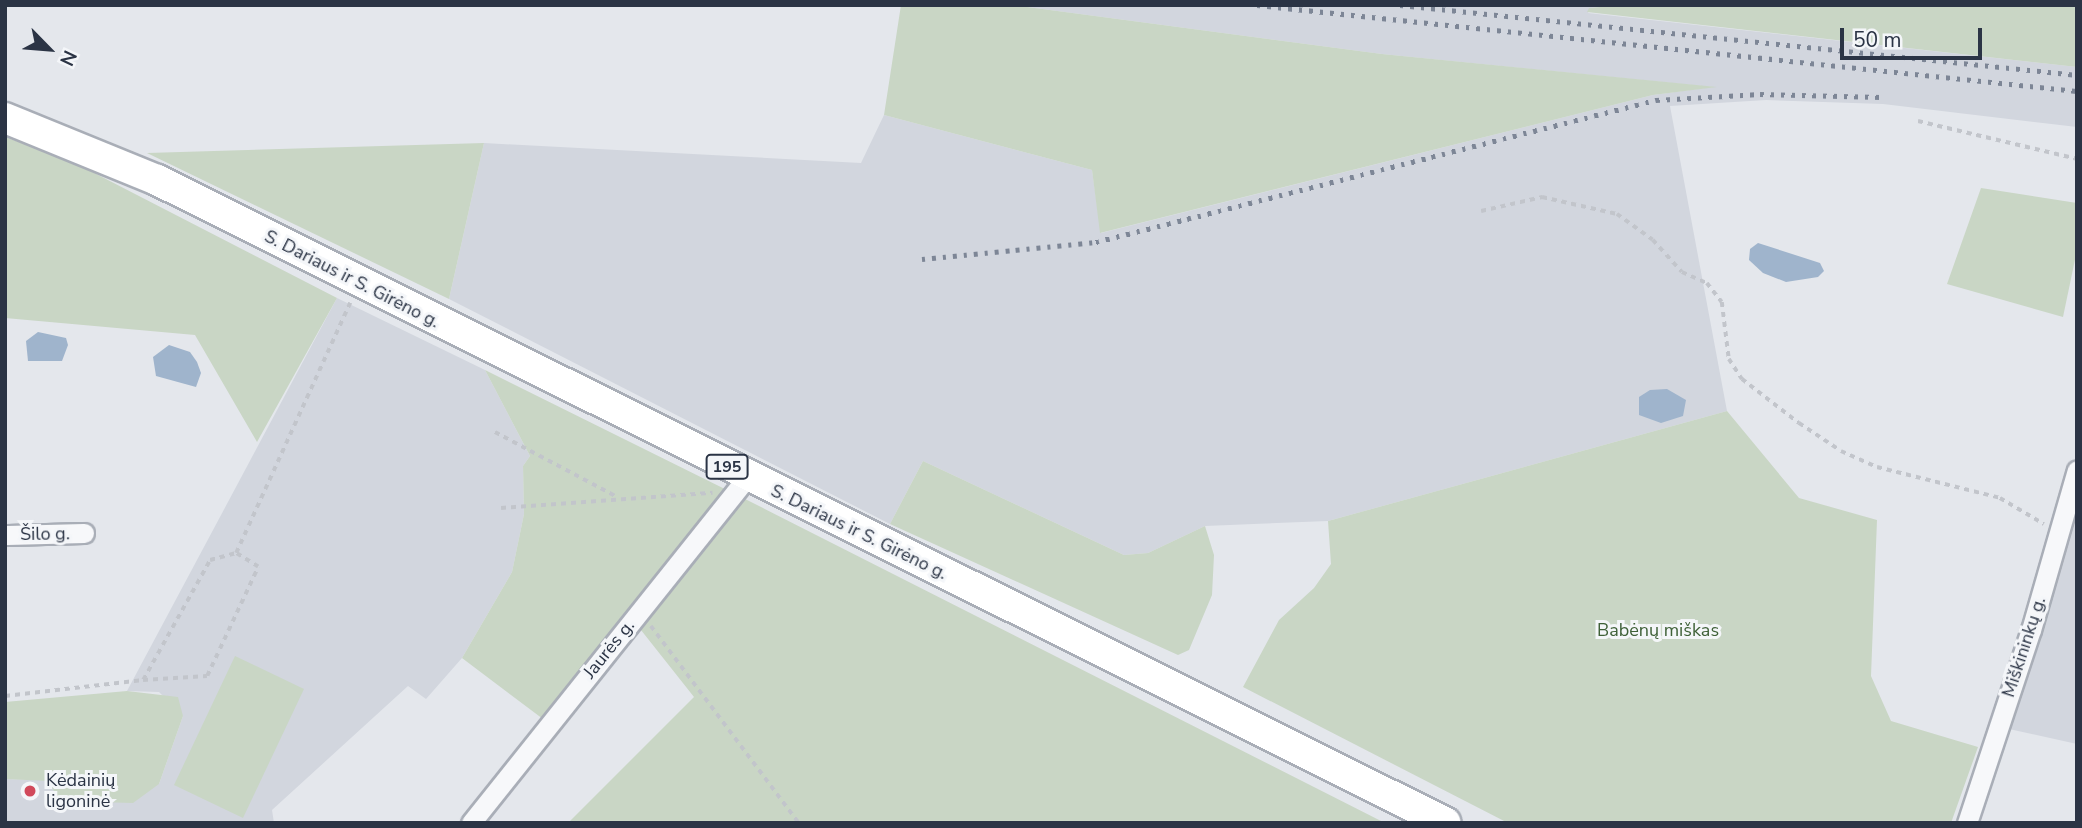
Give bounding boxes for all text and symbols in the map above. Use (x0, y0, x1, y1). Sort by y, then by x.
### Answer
north arrow (14, 14, 84, 84)
scale bar (1844, 14, 1986, 58)
text: 50 m (1853, 26, 1902, 54)
text: N (53, 46, 83, 70)
street label: S. Dariaus ir S. Girėno g. (261, 225, 443, 333)
road number: 195 (704, 454, 750, 480)
street label: S. Dariaus ir S. Girėno g. (767, 480, 951, 584)
street label: Šilo g. (20, 523, 70, 545)
street label: Miškininkų g. (1998, 594, 2050, 700)
street label: Jaurės g. (579, 615, 639, 683)
park label: Babėnų miškas (1597, 619, 1719, 641)
place label: Kėdainių ligoninė (46, 770, 115, 812)
marker: Kėdainių ligoninė (20, 781, 40, 801)

